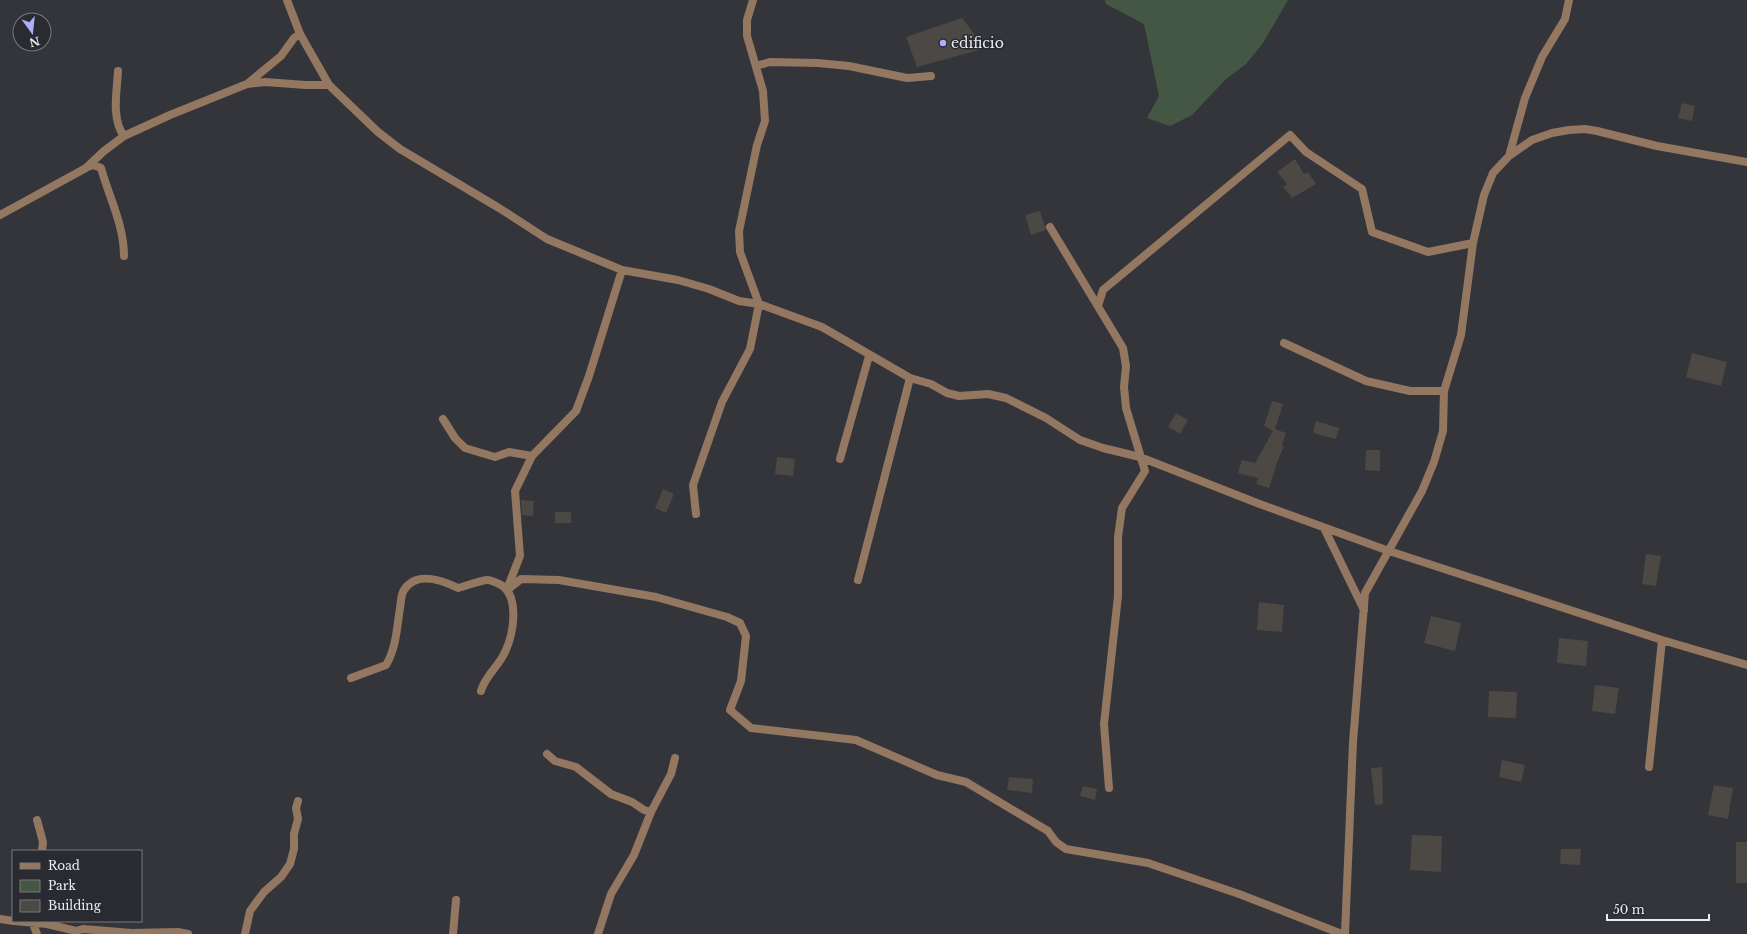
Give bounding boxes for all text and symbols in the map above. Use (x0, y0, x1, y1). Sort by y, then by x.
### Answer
north arrow (12, 12, 52, 52)
text: N (27, 34, 41, 50)
place label: edificio (951, 34, 1004, 52)
marker: edificio (938, 38, 948, 48)
legend (12, 850, 142, 922)
text: Road (48, 858, 80, 873)
text: Park (48, 878, 76, 893)
scale bar (1607, 896, 1709, 922)
text: Building (48, 898, 102, 913)
text: 50 m (1613, 902, 1645, 917)

